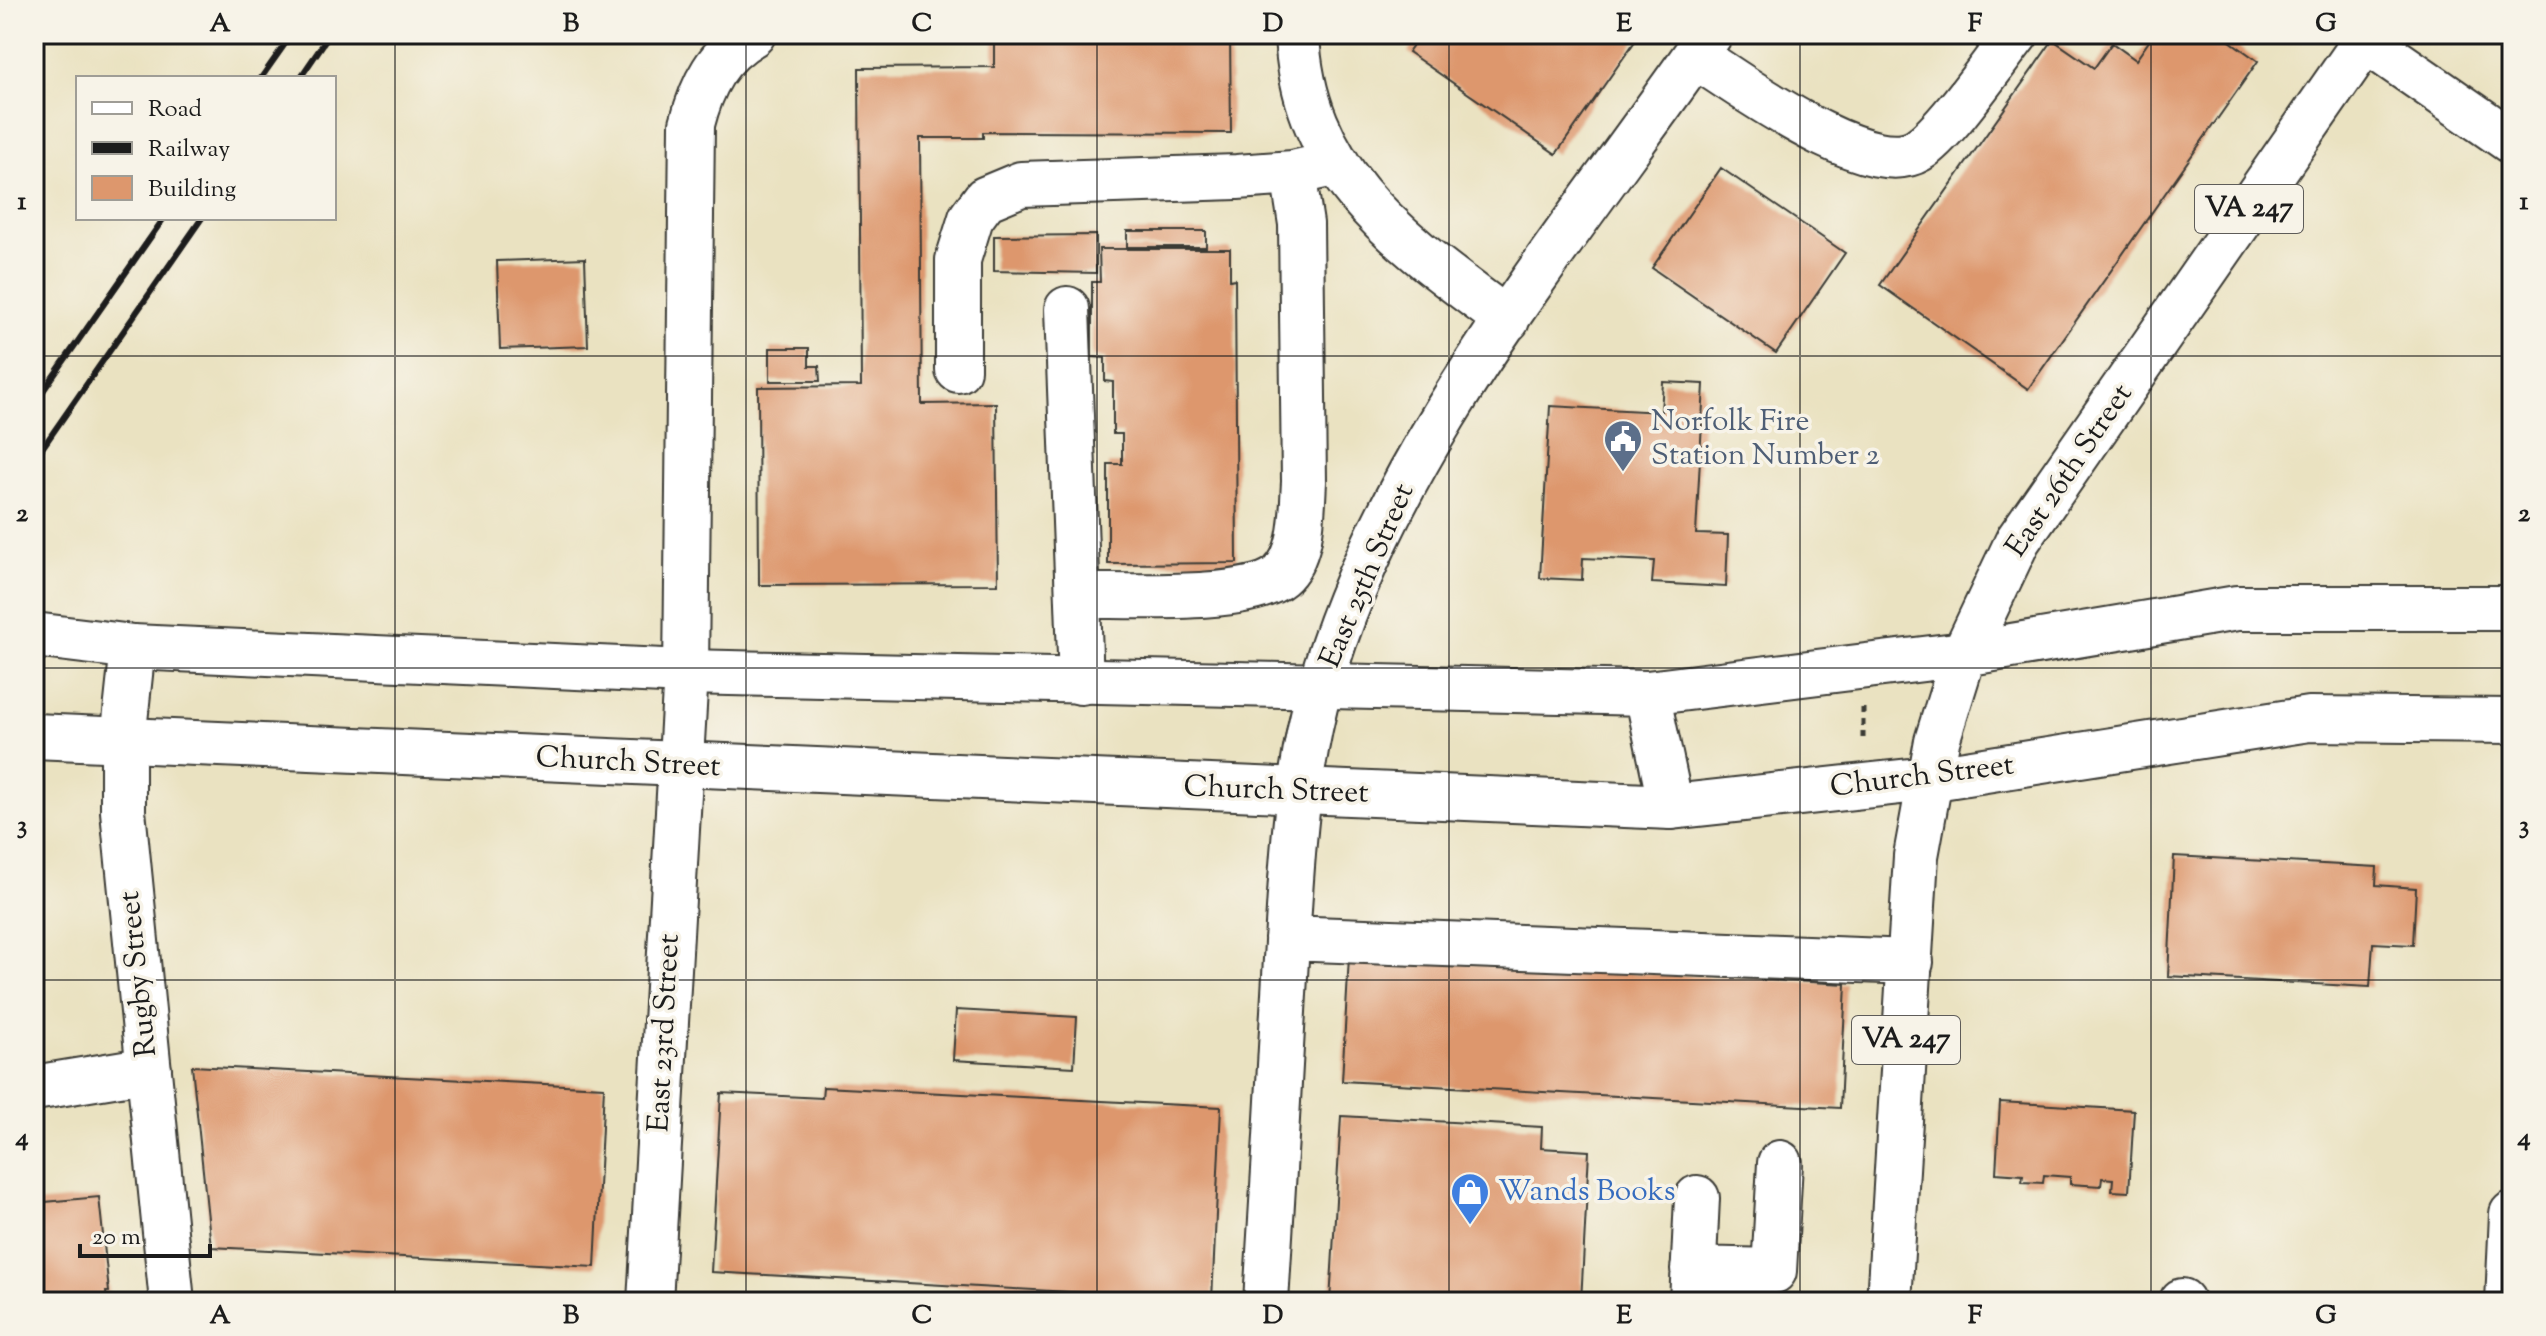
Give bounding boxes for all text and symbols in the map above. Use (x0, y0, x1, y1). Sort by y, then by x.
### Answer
text: A (209, 6, 231, 43)
text: B (563, 6, 580, 43)
text: C (912, 6, 932, 43)
text: D (1263, 6, 1283, 43)
text: E (1616, 6, 1632, 43)
text: F (1968, 6, 1983, 43)
text: G (2315, 6, 2337, 43)
legend (76, 76, 336, 220)
text: Road (148, 93, 202, 127)
text: Railway (148, 133, 230, 167)
text: Building (148, 173, 237, 207)
text: 1 (18, 184, 27, 221)
text: 1 (2520, 184, 2529, 221)
road number: VA 247 (2195, 185, 2303, 233)
street label: East 26th Street (1996, 376, 2144, 566)
place label: Norfolk Fire Station Number 2 (1651, 401, 1879, 478)
public building icon: Norfolk Fire Station Number 2 (1602, 418, 1644, 473)
street label: East 25th Street (1310, 477, 1426, 675)
text: 2 (16, 496, 29, 533)
text: 2 (2518, 496, 2531, 533)
street label: Church Street (535, 737, 721, 789)
street label: Church Street (1828, 744, 2016, 810)
street label: Church Street (1183, 766, 1369, 816)
text: 3 (17, 808, 27, 845)
text: 3 (2519, 808, 2529, 845)
street label: Rugby Street (109, 889, 169, 1059)
street label: East 23rd Street (638, 933, 692, 1133)
road number: VA 247 (1852, 1016, 1960, 1064)
text: 4 (14, 1120, 29, 1157)
text: 4 (2516, 1120, 2531, 1157)
shop icon: Wands Books (1449, 1171, 1491, 1226)
place label: Wands Books (1498, 1171, 1676, 1214)
scale bar (80, 1208, 210, 1258)
text: 20 m (92, 1221, 141, 1255)
text: A (209, 1298, 231, 1335)
text: B (563, 1298, 580, 1335)
text: C (912, 1298, 932, 1335)
text: D (1263, 1298, 1283, 1335)
text: E (1616, 1298, 1632, 1335)
text: F (1968, 1298, 1983, 1335)
text: G (2315, 1298, 2337, 1335)

